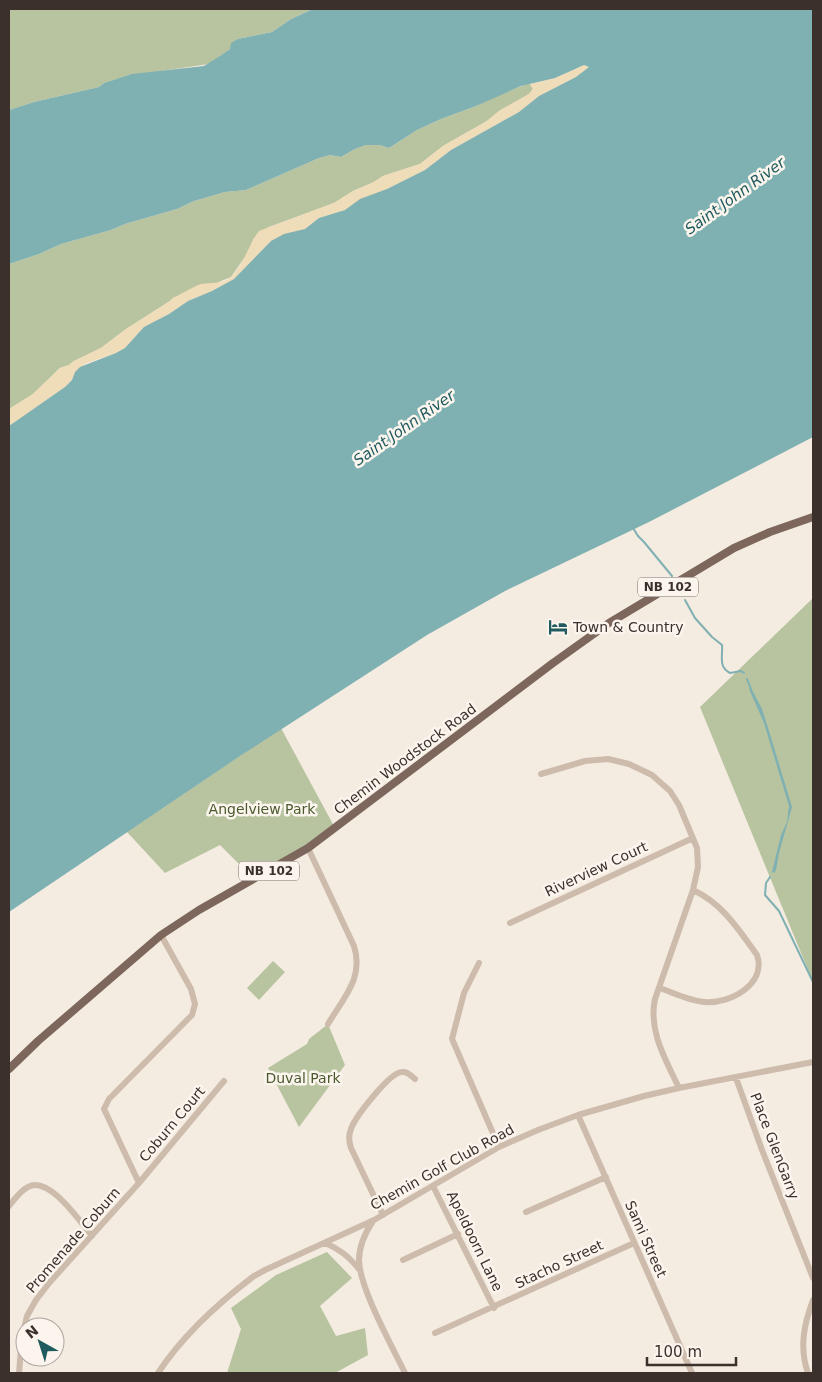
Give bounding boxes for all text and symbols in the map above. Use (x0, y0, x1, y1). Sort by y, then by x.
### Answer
water label: Saint John River (681, 153, 789, 238)
water label: Saint John River (350, 386, 459, 470)
road number: NB 102 (638, 578, 698, 596)
hotel icon: Town & Country (547, 616, 569, 638)
place label: Town & Country (572, 619, 684, 635)
street label: Chemin Woodstock Road (331, 700, 479, 818)
park label: Angelview Park (209, 801, 316, 817)
street label: Riverview Court (542, 838, 650, 900)
road number: NB 102 (239, 861, 299, 880)
park label: Duval Park (265, 1070, 341, 1086)
street label: Coburn Court (136, 1083, 208, 1165)
street label: Place GlenGarry (747, 1090, 803, 1202)
street label: Chemin Golf Club Road (367, 1121, 517, 1213)
street label: Promenade Coburn (23, 1184, 123, 1296)
street label: Apeldoorn Lane (444, 1188, 506, 1294)
street label: Sami Street (622, 1198, 670, 1280)
street label: Stacho Street (513, 1236, 606, 1291)
north arrow (15, 1317, 65, 1367)
text: N (22, 1322, 41, 1342)
scale bar (647, 1334, 736, 1366)
text: 100 m (654, 1343, 702, 1361)

